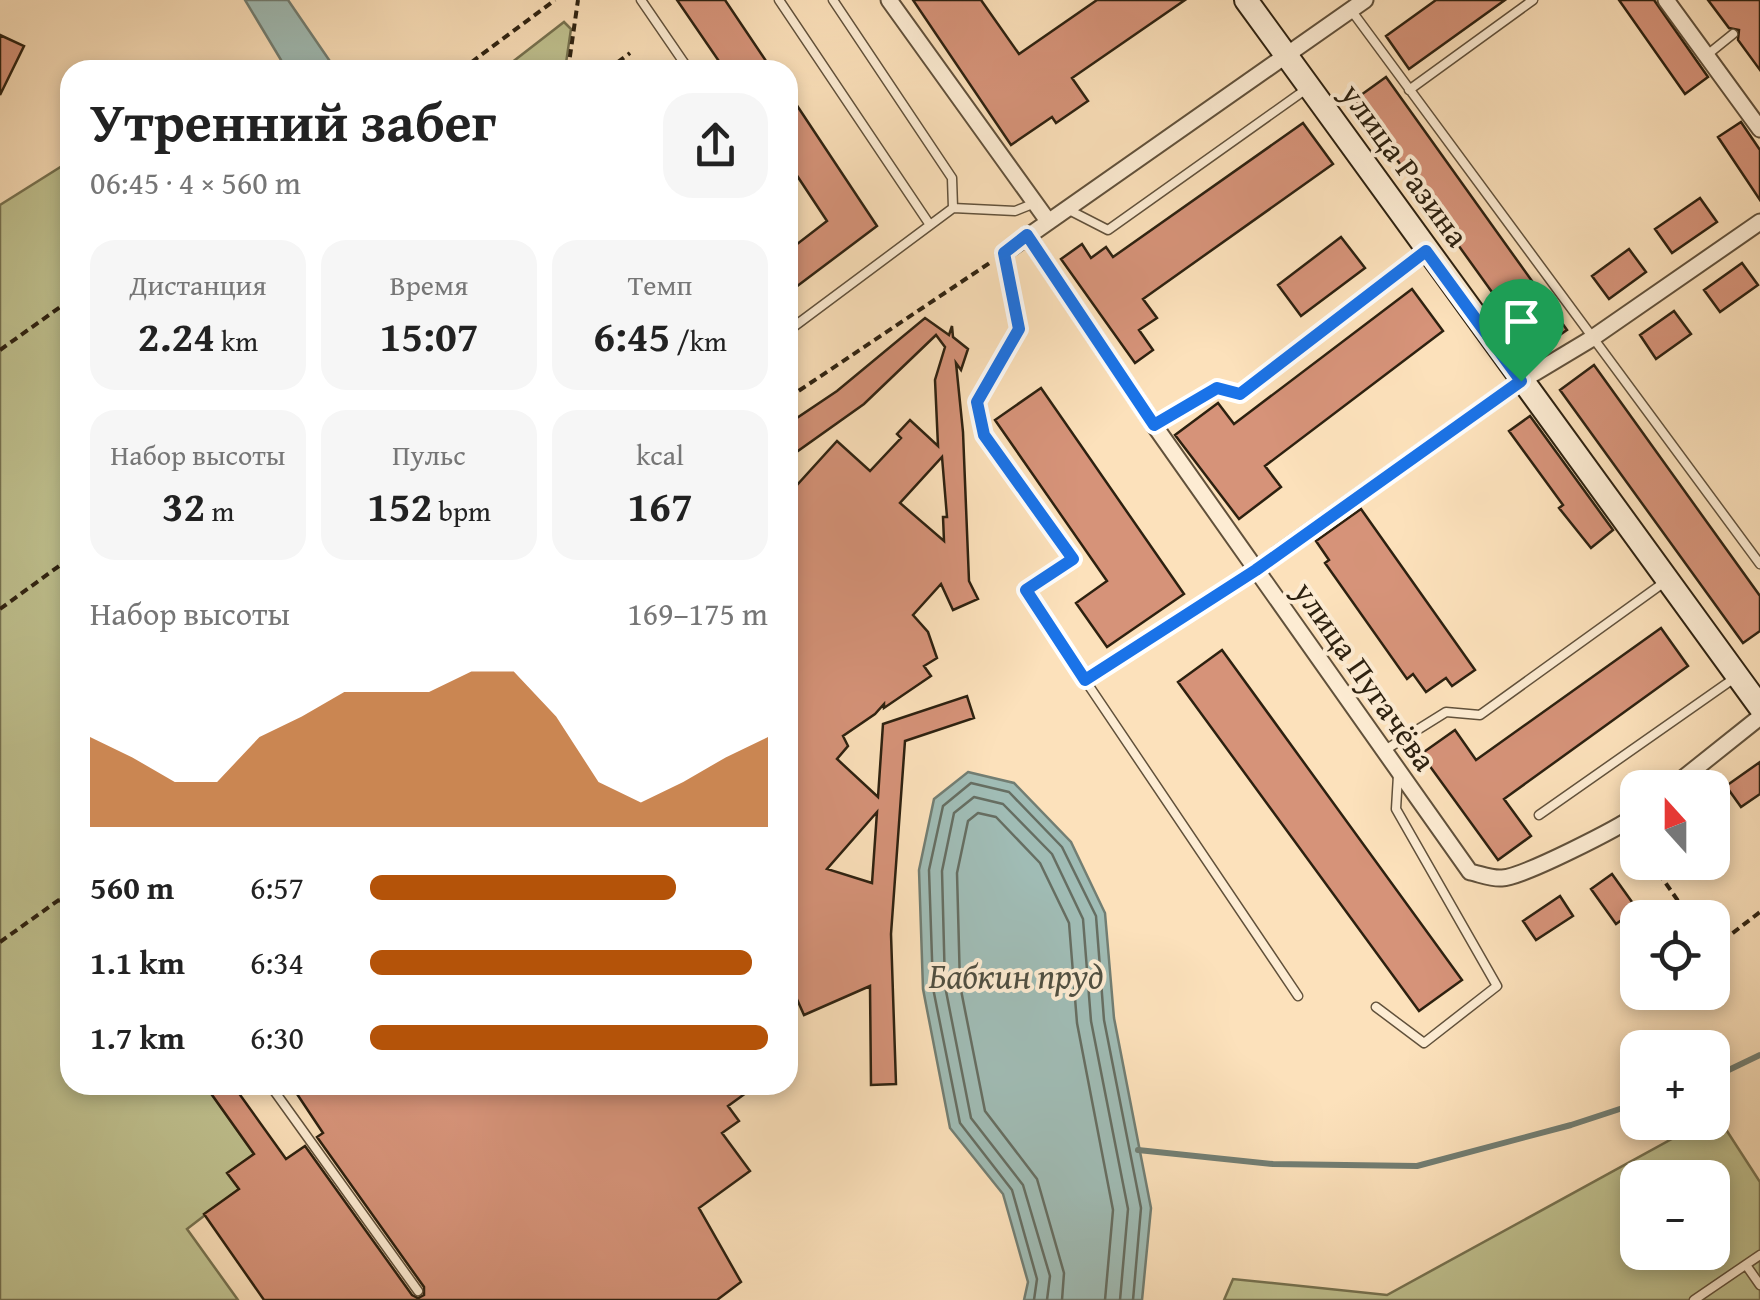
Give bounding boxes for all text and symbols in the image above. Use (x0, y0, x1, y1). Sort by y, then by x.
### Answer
street label: улица Разина (1329, 72, 1481, 257)
text: Утренний забег (90, 81, 496, 161)
button: share (663, 93, 768, 198)
text: 06:45 · 4 × 560 m (90, 159, 301, 206)
text: Дистанция (130, 264, 266, 305)
text: Время (390, 264, 468, 305)
text: Темп (628, 264, 692, 305)
pin (1479, 279, 1564, 382)
icon: arrive (1494, 294, 1549, 349)
text: 2.24 (138, 305, 215, 366)
text: 15:07 (380, 305, 478, 366)
text: 6:45 (593, 305, 670, 366)
text: km (215, 320, 258, 361)
text: /km (670, 320, 727, 361)
text: Набор высоты (111, 434, 285, 475)
text: Пульс (392, 434, 466, 475)
text: kcal (636, 434, 684, 475)
text: 32 (162, 475, 205, 536)
text: 152 (367, 475, 432, 536)
text: 167 (627, 475, 693, 536)
text: m (205, 490, 234, 531)
text: bpm (432, 490, 491, 531)
street label: улица Пугачёва (1282, 570, 1449, 781)
text: Набор высоты (90, 590, 290, 637)
text: 169–175 m (627, 590, 768, 637)
north arrow (1620, 770, 1730, 880)
map controls (1620, 770, 1730, 1270)
text: 560 m (90, 864, 174, 911)
text: 6:57 (250, 864, 304, 911)
button: locate (1620, 900, 1730, 1010)
text: 1.1 km (90, 939, 185, 986)
text: 6:34 (250, 939, 304, 986)
water label: Бабкин пруд (929, 950, 1103, 1001)
text: 1.7 km (90, 1014, 185, 1061)
text: 6:30 (250, 1014, 304, 1061)
button: + (1620, 1030, 1730, 1140)
button: − (1620, 1160, 1730, 1270)

